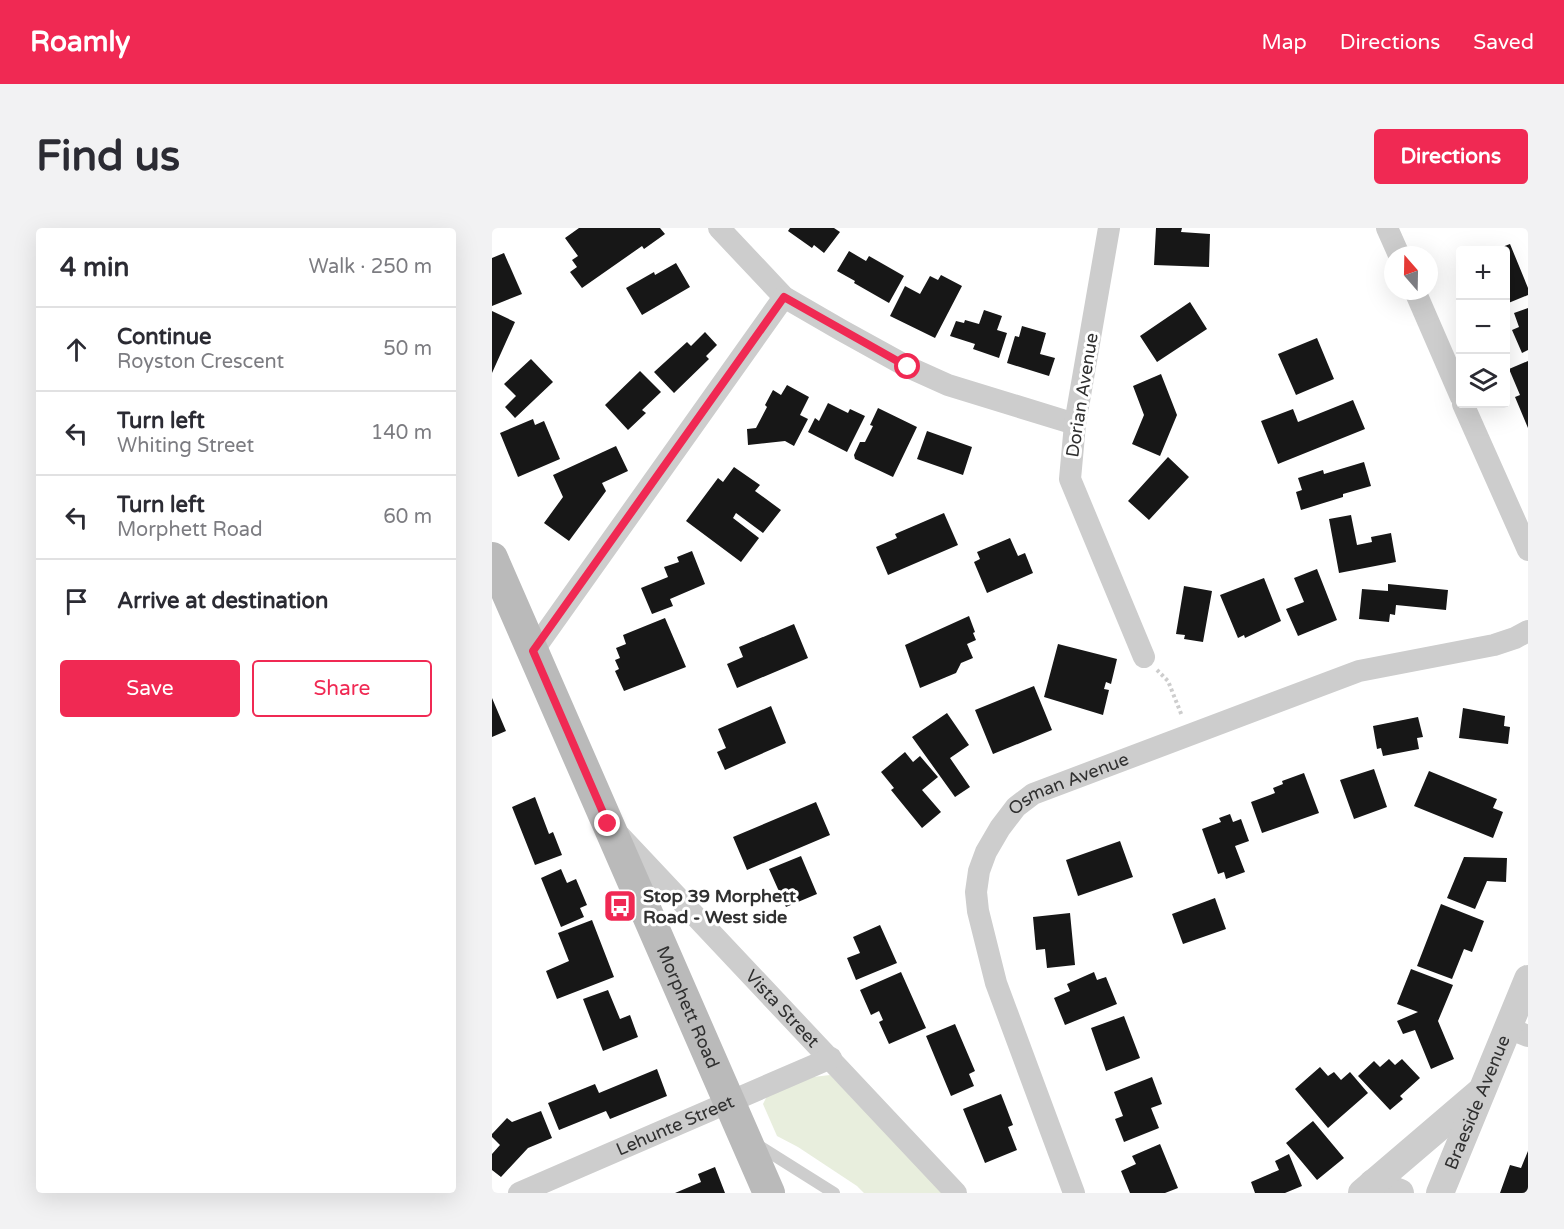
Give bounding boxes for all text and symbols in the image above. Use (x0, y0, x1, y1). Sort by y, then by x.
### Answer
text: Roamly (30, 25, 130, 59)
text: Map (1261, 30, 1307, 55)
text: Directions (1340, 30, 1440, 55)
text: Saved (1473, 30, 1534, 55)
button: Directions (1374, 129, 1528, 184)
text: Find us (36, 131, 180, 182)
north arrow (1384, 246, 1438, 300)
map controls (1456, 246, 1510, 408)
button: + (1456, 246, 1510, 300)
text: 4 min (60, 252, 129, 283)
text: Walk · 250 m (309, 255, 432, 279)
button: − (1456, 300, 1510, 354)
text: Continue (117, 324, 212, 350)
street label: Dorian Avenue (1061, 331, 1103, 459)
icon: ahead (60, 333, 93, 366)
text: 50 m (383, 337, 432, 361)
text: Royston Crescent (117, 350, 284, 374)
route start (894, 353, 920, 379)
button: layers (1456, 354, 1510, 408)
text: Turn left (117, 408, 205, 434)
icon: left (60, 417, 93, 450)
text: 140 m (371, 421, 432, 445)
text: Whiting Street (117, 434, 254, 458)
text: Turn left (117, 492, 205, 518)
icon: left (60, 501, 93, 534)
text: 60 m (383, 505, 432, 529)
text: Morphett Road (117, 518, 263, 542)
icon: arrive (60, 585, 93, 618)
text: Arrive at destination (117, 588, 328, 614)
button: Save (60, 660, 240, 717)
button: Share (252, 660, 432, 717)
street label: Osman Avenue (1004, 748, 1132, 820)
route end (594, 810, 620, 836)
place label: Stop 39 Morphett Road - West side (643, 885, 796, 928)
bus stop icon: Stop 39 Morphett Road - West side (602, 888, 638, 924)
street label: Morphett Road (652, 943, 724, 1072)
street label: Vista Street (741, 965, 824, 1052)
street label: Braeside Avenue (1440, 1032, 1515, 1173)
street label: Lehunte Street (613, 1090, 737, 1161)

